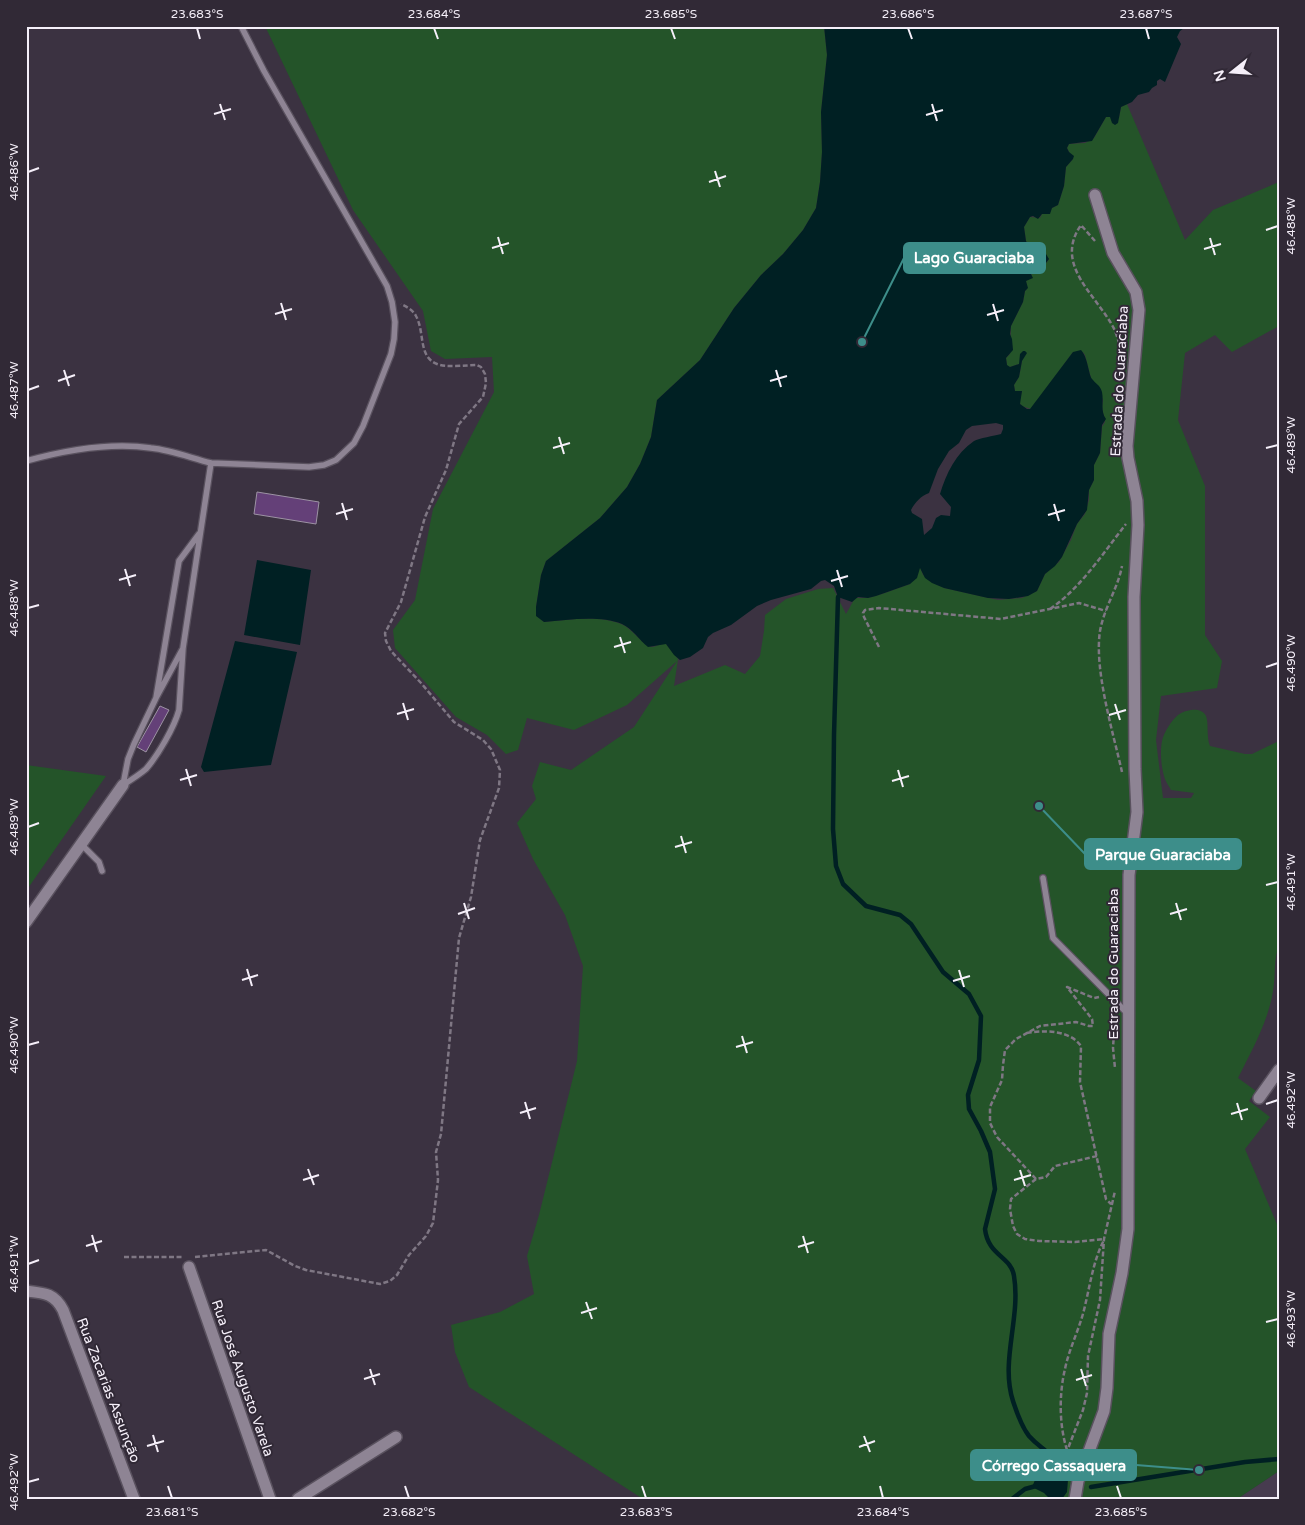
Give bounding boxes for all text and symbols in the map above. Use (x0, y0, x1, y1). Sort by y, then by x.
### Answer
text: 23.683°S (171, 7, 223, 21)
text: 23.684°S (408, 7, 460, 21)
text: 23.685°S (645, 7, 697, 21)
text: 23.686°S (882, 7, 934, 21)
text: 23.687°S (1120, 7, 1172, 21)
north arrow (1208, 48, 1258, 98)
text: N (1210, 68, 1230, 84)
text: 46.486°W (7, 143, 21, 201)
text: 46.488°W (1284, 197, 1298, 255)
callout: Lago Guaraciaba (904, 243, 1045, 273)
text: Lago Guaraciaba (914, 249, 1034, 268)
street label: Estrada do Guaraciaba (1107, 305, 1132, 457)
text: 46.487°W (7, 361, 21, 419)
text: 46.489°W (1284, 416, 1298, 474)
text: 46.488°W (7, 579, 21, 637)
text: 46.490°W (1284, 634, 1298, 692)
text: 46.489°W (7, 798, 21, 856)
callout: Parque Guaraciaba (1085, 839, 1241, 869)
text: Parque Guaraciaba (1095, 846, 1231, 865)
text: 46.491°W (1284, 853, 1298, 911)
street label: Estrada do Guaraciaba (1105, 888, 1122, 1040)
text: 46.490°W (7, 1016, 21, 1074)
text: 46.492°W (1284, 1071, 1298, 1129)
text: 46.491°W (7, 1235, 21, 1293)
text: 46.493°W (1284, 1290, 1298, 1348)
street label: Rua José Augusto Varela (208, 1298, 277, 1459)
street label: Rua Zacarias Assunção (73, 1315, 144, 1465)
callout: Córrego Cassaquera (971, 1450, 1136, 1480)
text: 46.492°W (7, 1453, 21, 1511)
text: Córrego Cassaquera (982, 1457, 1126, 1476)
text: 23.681°S (146, 1505, 198, 1519)
text: 23.682°S (383, 1505, 435, 1519)
text: 23.683°S (620, 1505, 672, 1519)
text: 23.684°S (857, 1505, 909, 1519)
text: 23.685°S (1095, 1505, 1147, 1519)

